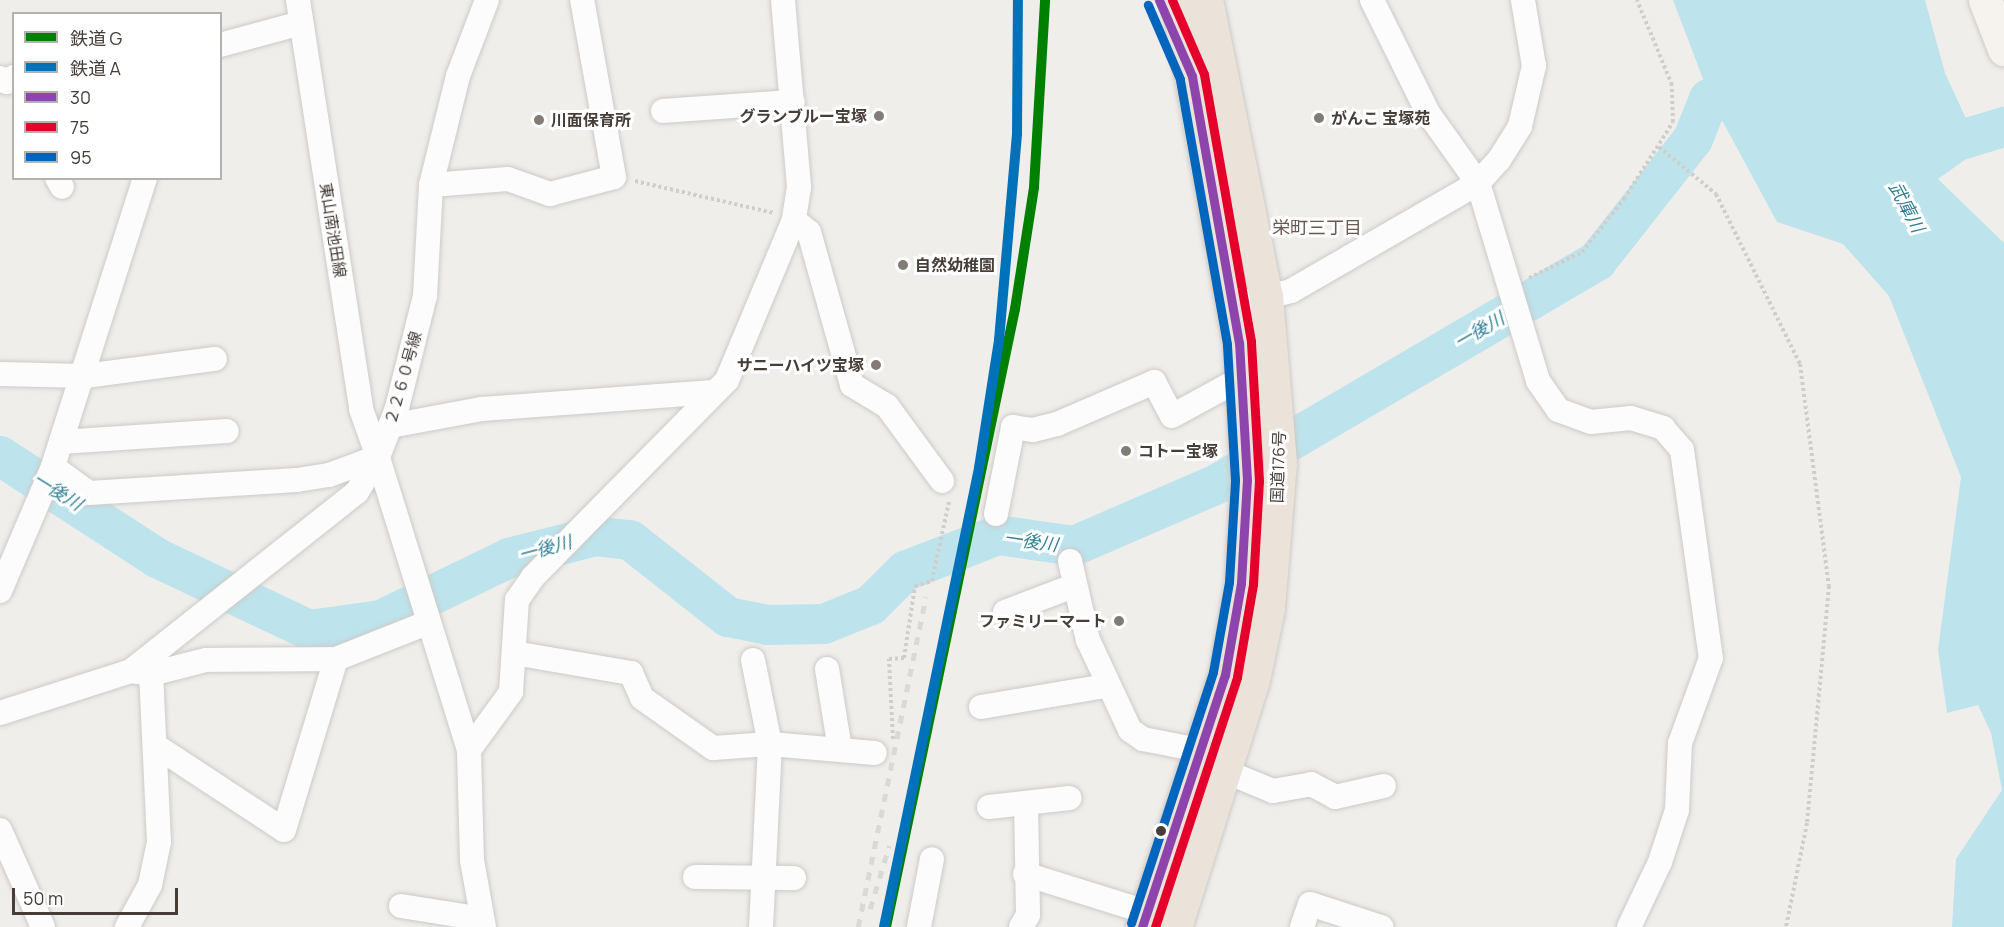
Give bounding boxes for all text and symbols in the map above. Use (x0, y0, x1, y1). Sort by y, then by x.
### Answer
legend (12, 12, 222, 180)
text: 鉄道 G (70, 26, 122, 50)
text: 鉄道 A (70, 56, 121, 80)
text: 30 (70, 85, 91, 109)
place label: グランブルー宝塚 (739, 106, 867, 126)
place label: がんこ 宝塚苑 (1331, 108, 1430, 128)
marker: グランブルー宝塚 (872, 109, 886, 123)
place label: 川面保育所 (551, 110, 631, 130)
marker: がんこ 宝塚苑 (1312, 111, 1326, 125)
marker: 川面保育所 (532, 113, 546, 127)
text: 75 (70, 115, 89, 139)
text: 95 (70, 145, 92, 169)
water label: 武庫川 (1885, 178, 1929, 236)
street label: 東山南池田線 (316, 181, 350, 279)
district label: 栄町三丁目 (1272, 216, 1362, 238)
place label: 自然幼稚園 (915, 255, 995, 275)
marker: 自然幼稚園 (896, 258, 910, 272)
water label: 一後川 (1450, 307, 1508, 353)
street label: ２２６０号線 (381, 329, 425, 427)
place label: サニーハイツ宝塚 (736, 355, 864, 375)
marker: サニーハイツ宝塚 (869, 358, 883, 372)
street label: 国道176号 (1267, 431, 1289, 503)
place label: コトー宝塚 (1138, 441, 1218, 461)
marker: コトー宝塚 (1119, 444, 1133, 458)
water label: 一後川 (29, 468, 87, 514)
water label: 一後川 (1003, 527, 1059, 555)
water label: 一後川 (516, 531, 574, 565)
place label: ファミリーマート (979, 611, 1107, 631)
marker: ファミリーマート (1112, 614, 1126, 628)
unlabelled marker (1155, 825, 1167, 837)
scale bar (15, 876, 182, 914)
text: 50 m (23, 886, 63, 910)

